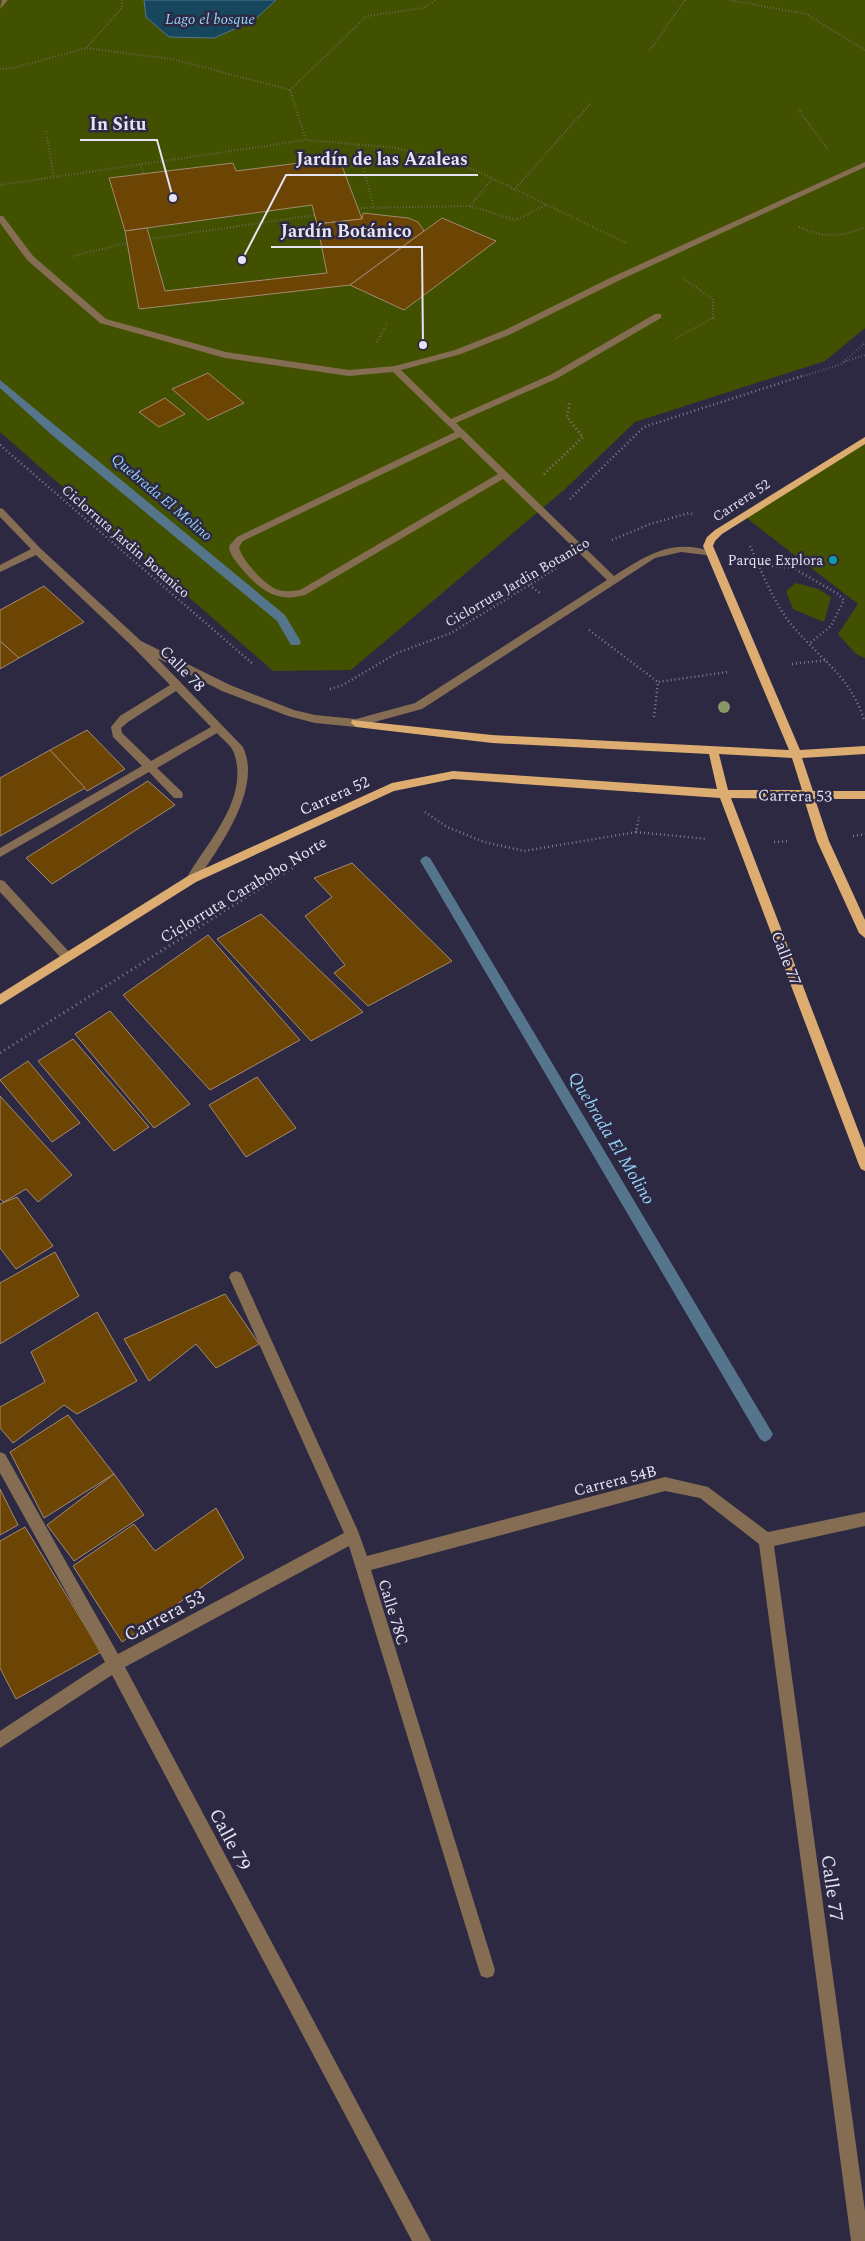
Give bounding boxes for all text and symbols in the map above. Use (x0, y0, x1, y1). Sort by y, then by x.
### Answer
water label: Lago el bosque (165, 8, 255, 31)
callout: In Situ (80, 107, 157, 140)
text: In Situ (90, 111, 147, 138)
callout: Jardín de las Azaleas (286, 142, 478, 175)
text: Jardín de las Azaleas (296, 146, 468, 173)
callout: Jardín Botánico (271, 214, 422, 247)
text: Jardín Botánico (280, 218, 412, 245)
water label: Quebrada El Molino (106, 448, 217, 547)
street label: Carrera 52 (708, 474, 774, 527)
street label: Ciclorruta Jardin Botanico (57, 480, 194, 603)
street label: Ciclorruta Jardin Botanico (441, 532, 593, 633)
place label: Parque Explora (728, 550, 823, 571)
marker: Parque Explora (827, 554, 839, 566)
street label: Calle 78 (154, 640, 211, 697)
street label: Carrera 52 (296, 770, 373, 822)
street label: Carrera 53 (758, 783, 832, 809)
street label: Ciclorruta Carabobo Norte (155, 830, 332, 949)
street label: Calle 77 (765, 928, 807, 989)
water label: Quebrada El Molino (561, 1066, 662, 1210)
street label: Carrera 54B (571, 1459, 659, 1503)
street label: Calle 78C (372, 1576, 414, 1648)
street label: Carrera 53 (119, 1583, 211, 1650)
street label: Calle 79 (201, 1803, 258, 1876)
street label: Calle 77 (812, 1853, 851, 1923)

